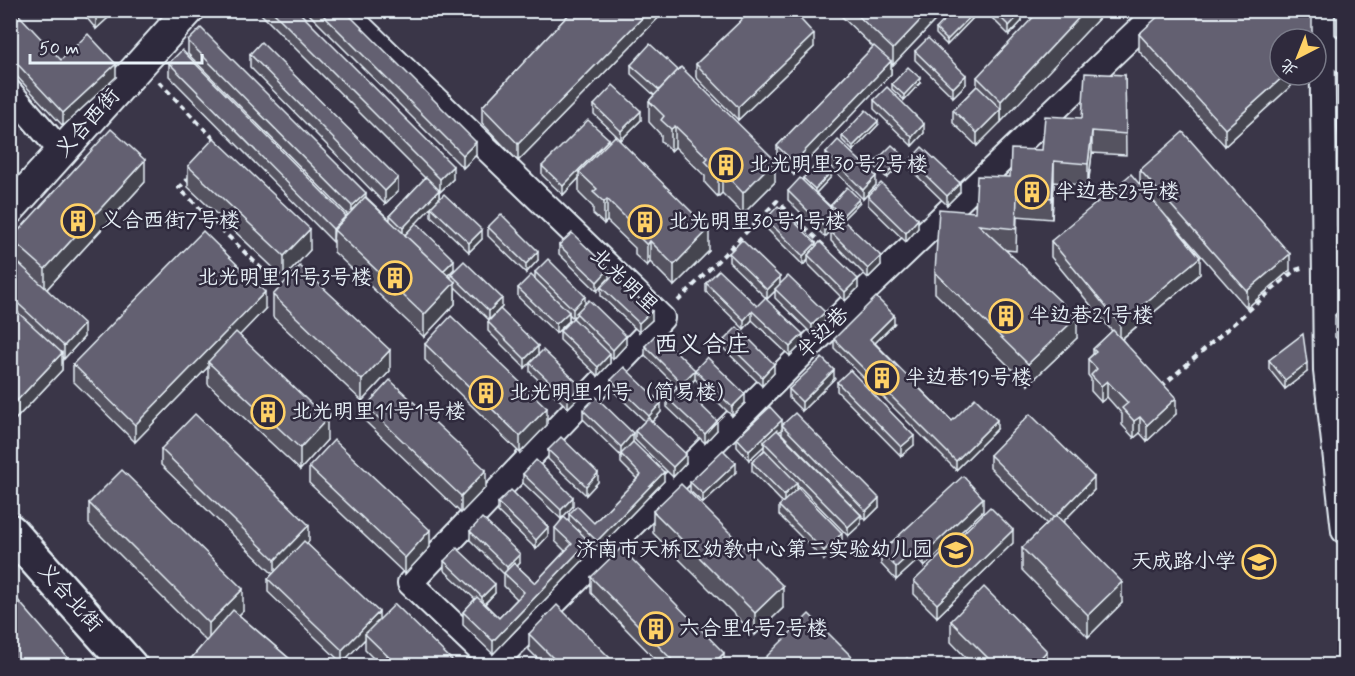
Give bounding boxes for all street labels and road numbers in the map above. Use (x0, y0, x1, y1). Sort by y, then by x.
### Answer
street label: 义合西街 (49, 82, 127, 164)
street label: 北光明里 (584, 242, 664, 320)
street label: 半边巷 (791, 301, 855, 365)
street label: 义合北街 (31, 557, 109, 639)

